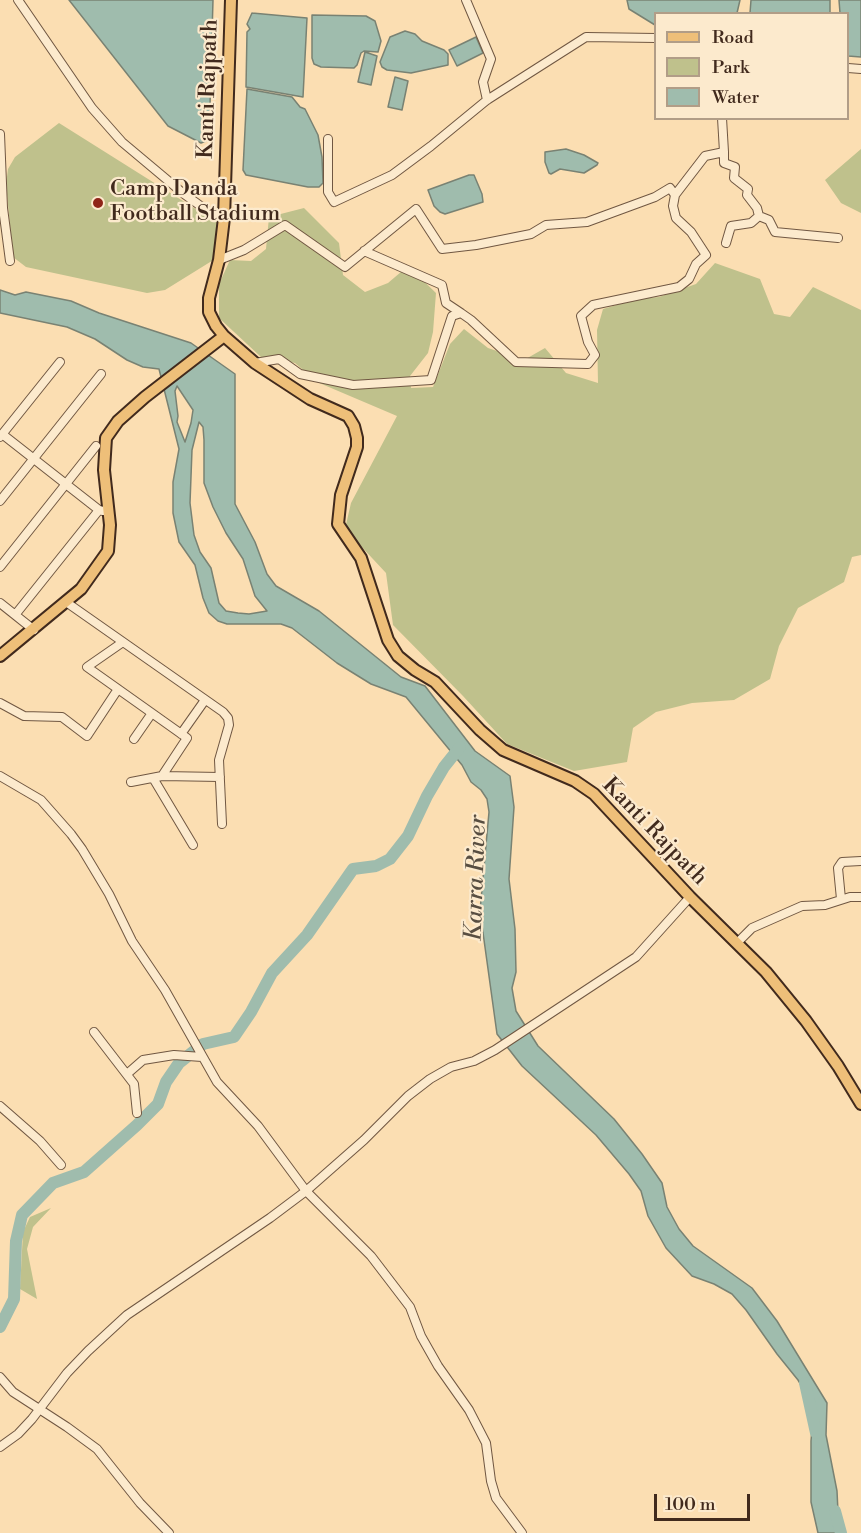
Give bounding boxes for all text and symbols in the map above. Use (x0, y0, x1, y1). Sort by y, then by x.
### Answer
legend (654, 12, 849, 120)
street label: Kanti Rajpath (193, 19, 225, 159)
text: Road (712, 26, 754, 49)
text: Park (712, 56, 749, 79)
text: Water (712, 86, 759, 109)
place label: Camp Danda Football Stadium (110, 177, 280, 228)
marker: Camp Danda Football Stadium (91, 196, 105, 210)
street label: Kanti Rajpath (596, 773, 712, 891)
water label: Karra River (460, 814, 494, 942)
scale bar (657, 1482, 753, 1520)
text: 100 m (665, 1493, 716, 1516)

